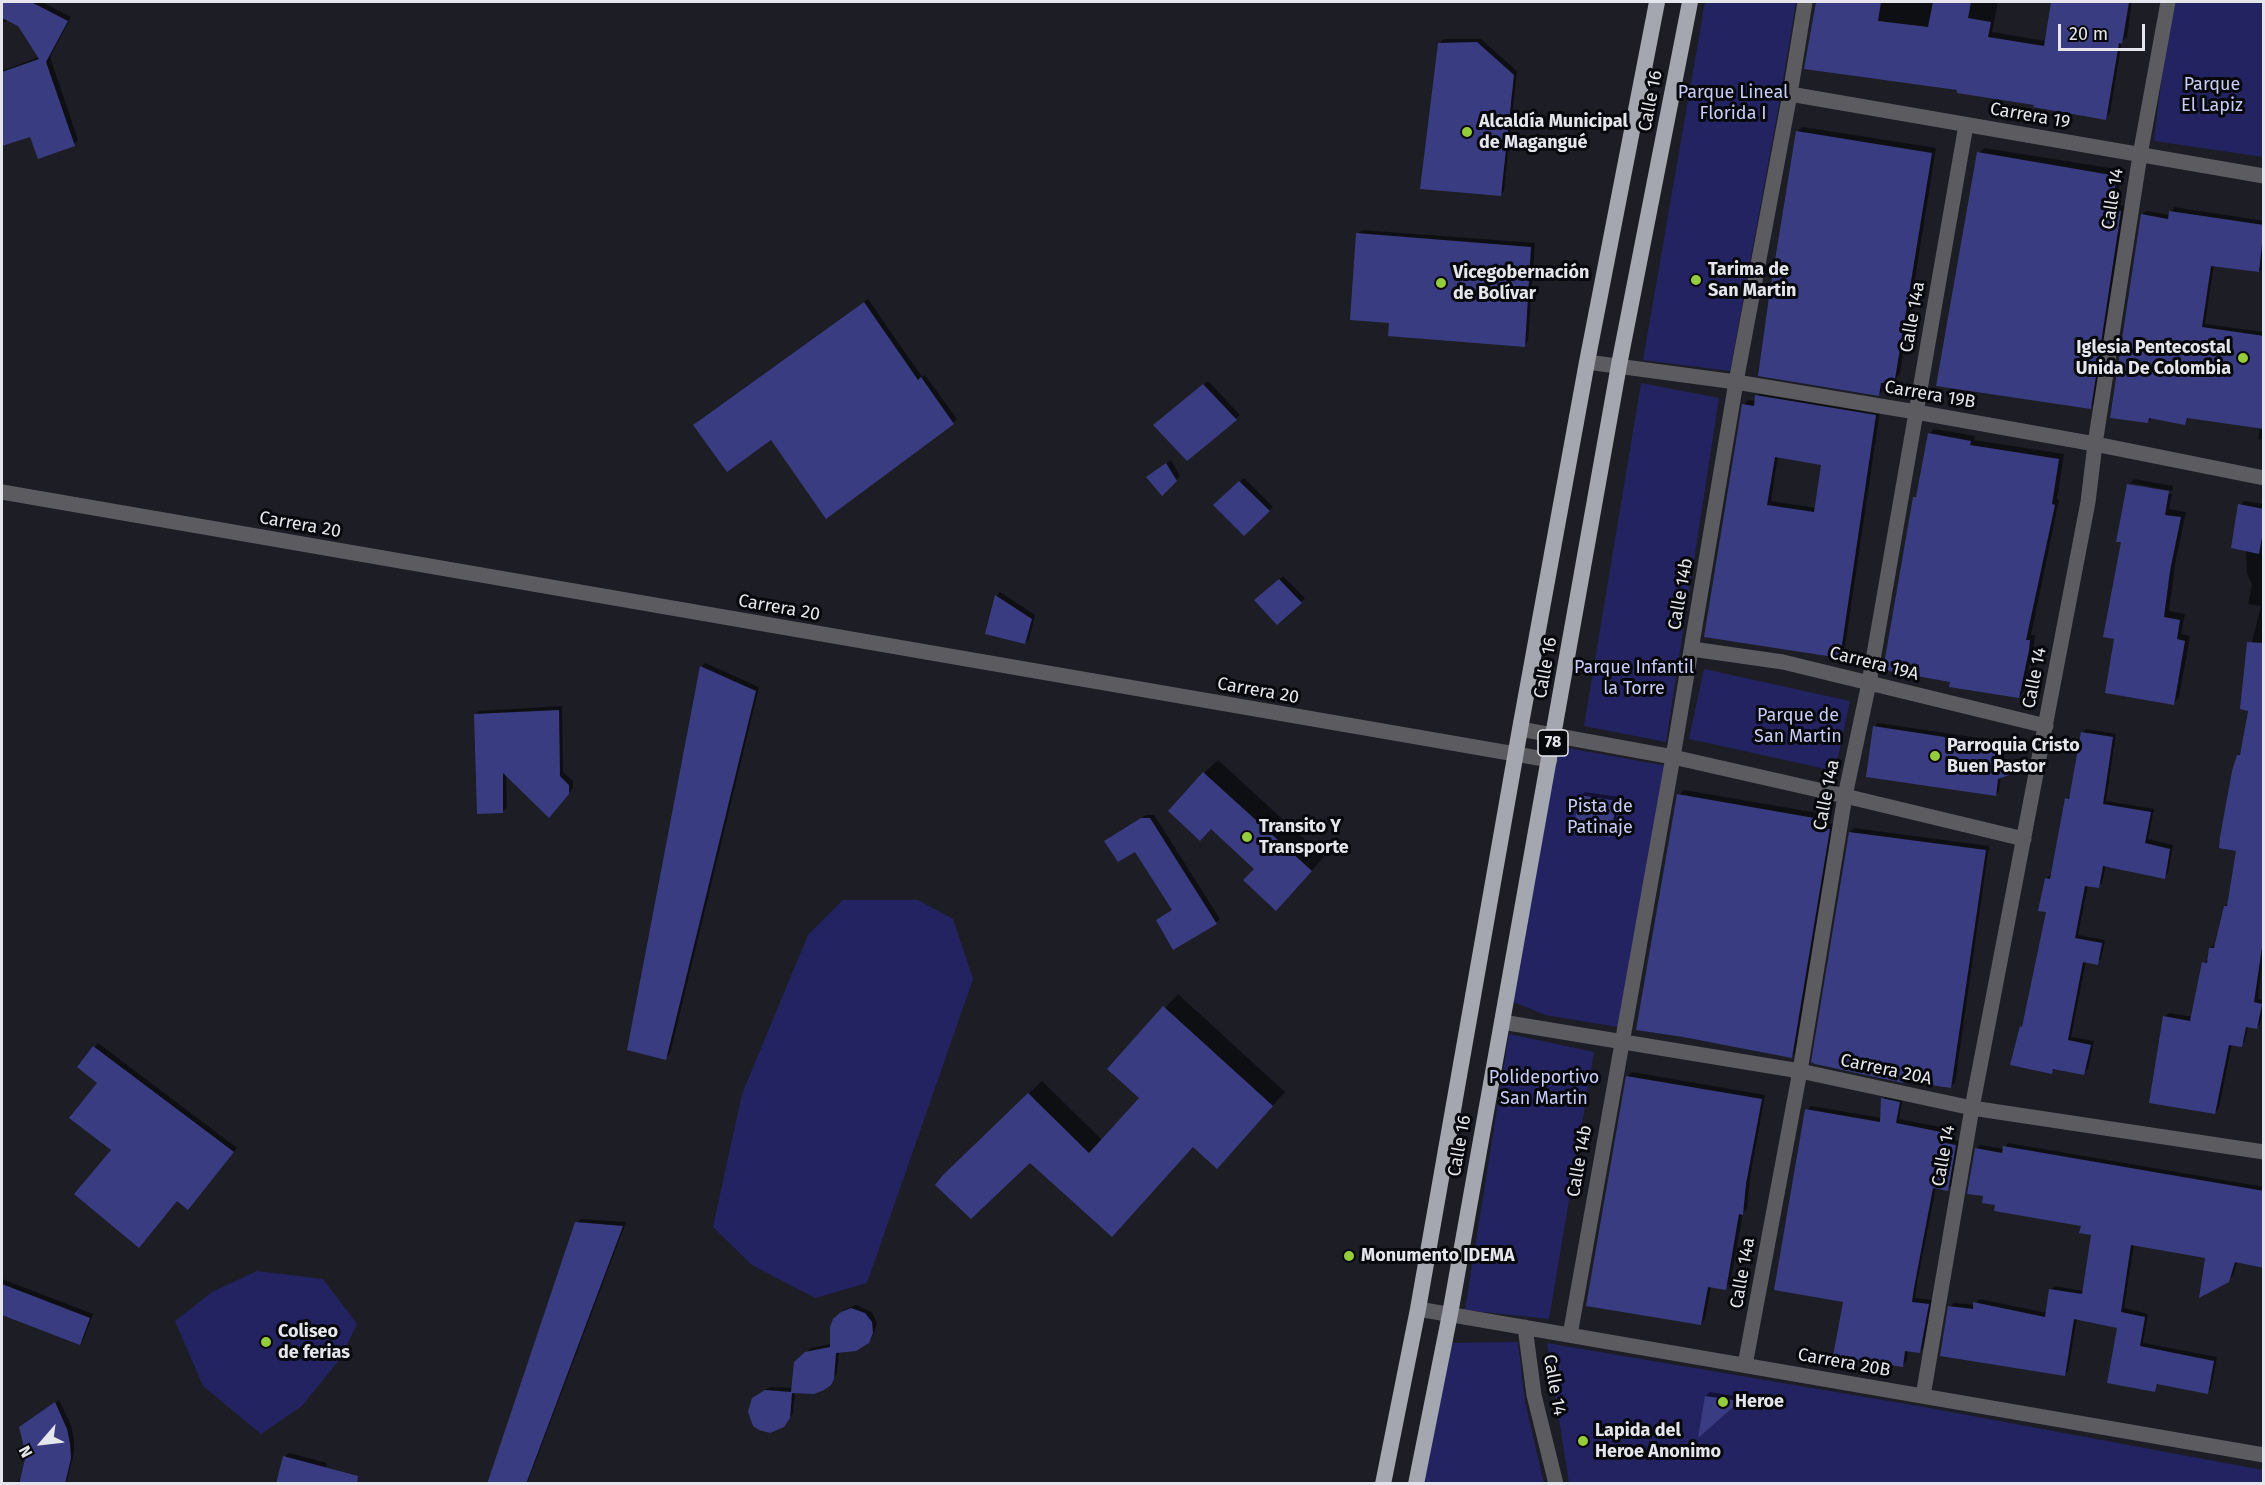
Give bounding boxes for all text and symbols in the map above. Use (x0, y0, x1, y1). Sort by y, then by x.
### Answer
scale bar (2061, 12, 2148, 50)
text: 20 m (2069, 23, 2108, 45)
street label: Calle 16 (1634, 69, 1668, 133)
park label: Parque El Lapiz (2181, 74, 2243, 116)
park label: Parque Lineal Florida I (1678, 82, 1788, 124)
street label: Carrera 19 (1988, 98, 2072, 134)
place label: Alcaldía Municipal de Magangué (1479, 111, 1628, 154)
marker: Alcaldía Municipal de Magangué (1460, 125, 1474, 139)
street label: Calle 14 (2097, 167, 2129, 231)
place label: Tarima de San Martin (1708, 259, 1796, 302)
place label: Vicegobernación de Bolívar (1453, 262, 1589, 304)
marker: Tarima de San Martin (1689, 273, 1703, 287)
marker: Vicegobernación de Bolívar (1434, 276, 1448, 290)
street label: Calle 14a (1896, 280, 1930, 354)
place label: Iglesia Pentecostal Unida De Colombia (2076, 337, 2231, 380)
marker: Iglesia Pentecostal Unida De Colombia (2236, 351, 2250, 365)
street label: Carrera 19B (1883, 376, 1977, 414)
street label: Carrera 20 (257, 507, 343, 543)
street label: Calle 14b (1664, 556, 1698, 632)
street label: Carrera 20 (736, 590, 822, 626)
street label: Calle 16 (1530, 636, 1562, 700)
street label: Carrera 19A (1827, 642, 1921, 686)
street label: Calle 14 (2018, 646, 2052, 710)
park label: Parque Infantil la Torre (1574, 657, 1694, 700)
street label: Carrera 20 (1215, 673, 1301, 709)
park label: Parque de San Martin (1754, 705, 1842, 748)
road number: 78 (1538, 730, 1568, 756)
place label: Parroquia Cristo Buen Pastor (1947, 735, 2080, 777)
marker: Parroquia Cristo Buen Pastor (1928, 749, 1942, 763)
street label: Calle 14a (1810, 758, 1844, 832)
park label: Pista de Patinaje (1567, 796, 1633, 838)
place label: Transito Y Transporte (1259, 816, 1349, 858)
marker: Transito Y Transporte (1240, 830, 1254, 844)
street label: Carrera 20A (1838, 1050, 1934, 1090)
park label: Polideportivo San Martin (1489, 1067, 1599, 1110)
street label: Calle 16 (1444, 1114, 1476, 1178)
street label: Calle 14b (1563, 1123, 1597, 1199)
street label: Calle 14 (1928, 1124, 1960, 1188)
street label: Calle 14a (1726, 1236, 1760, 1310)
place label: Monumento IDEMA (1361, 1245, 1515, 1267)
marker: Monumento IDEMA (1342, 1249, 1356, 1263)
place label: Coliseo de ferias (278, 1321, 350, 1364)
marker: Coliseo de ferias (259, 1335, 273, 1349)
street label: Carrera 20B (1796, 1344, 1892, 1382)
street label: Calle 14 (1538, 1353, 1570, 1417)
place label: Heroe (1735, 1391, 1784, 1413)
marker: Heroe (1716, 1395, 1730, 1409)
north arrow (12, 1413, 72, 1473)
place label: Lapida del Heroe Anonimo (1595, 1420, 1721, 1462)
marker: Lapida del Heroe Anonimo (1576, 1434, 1590, 1448)
text: N (15, 1443, 37, 1461)

